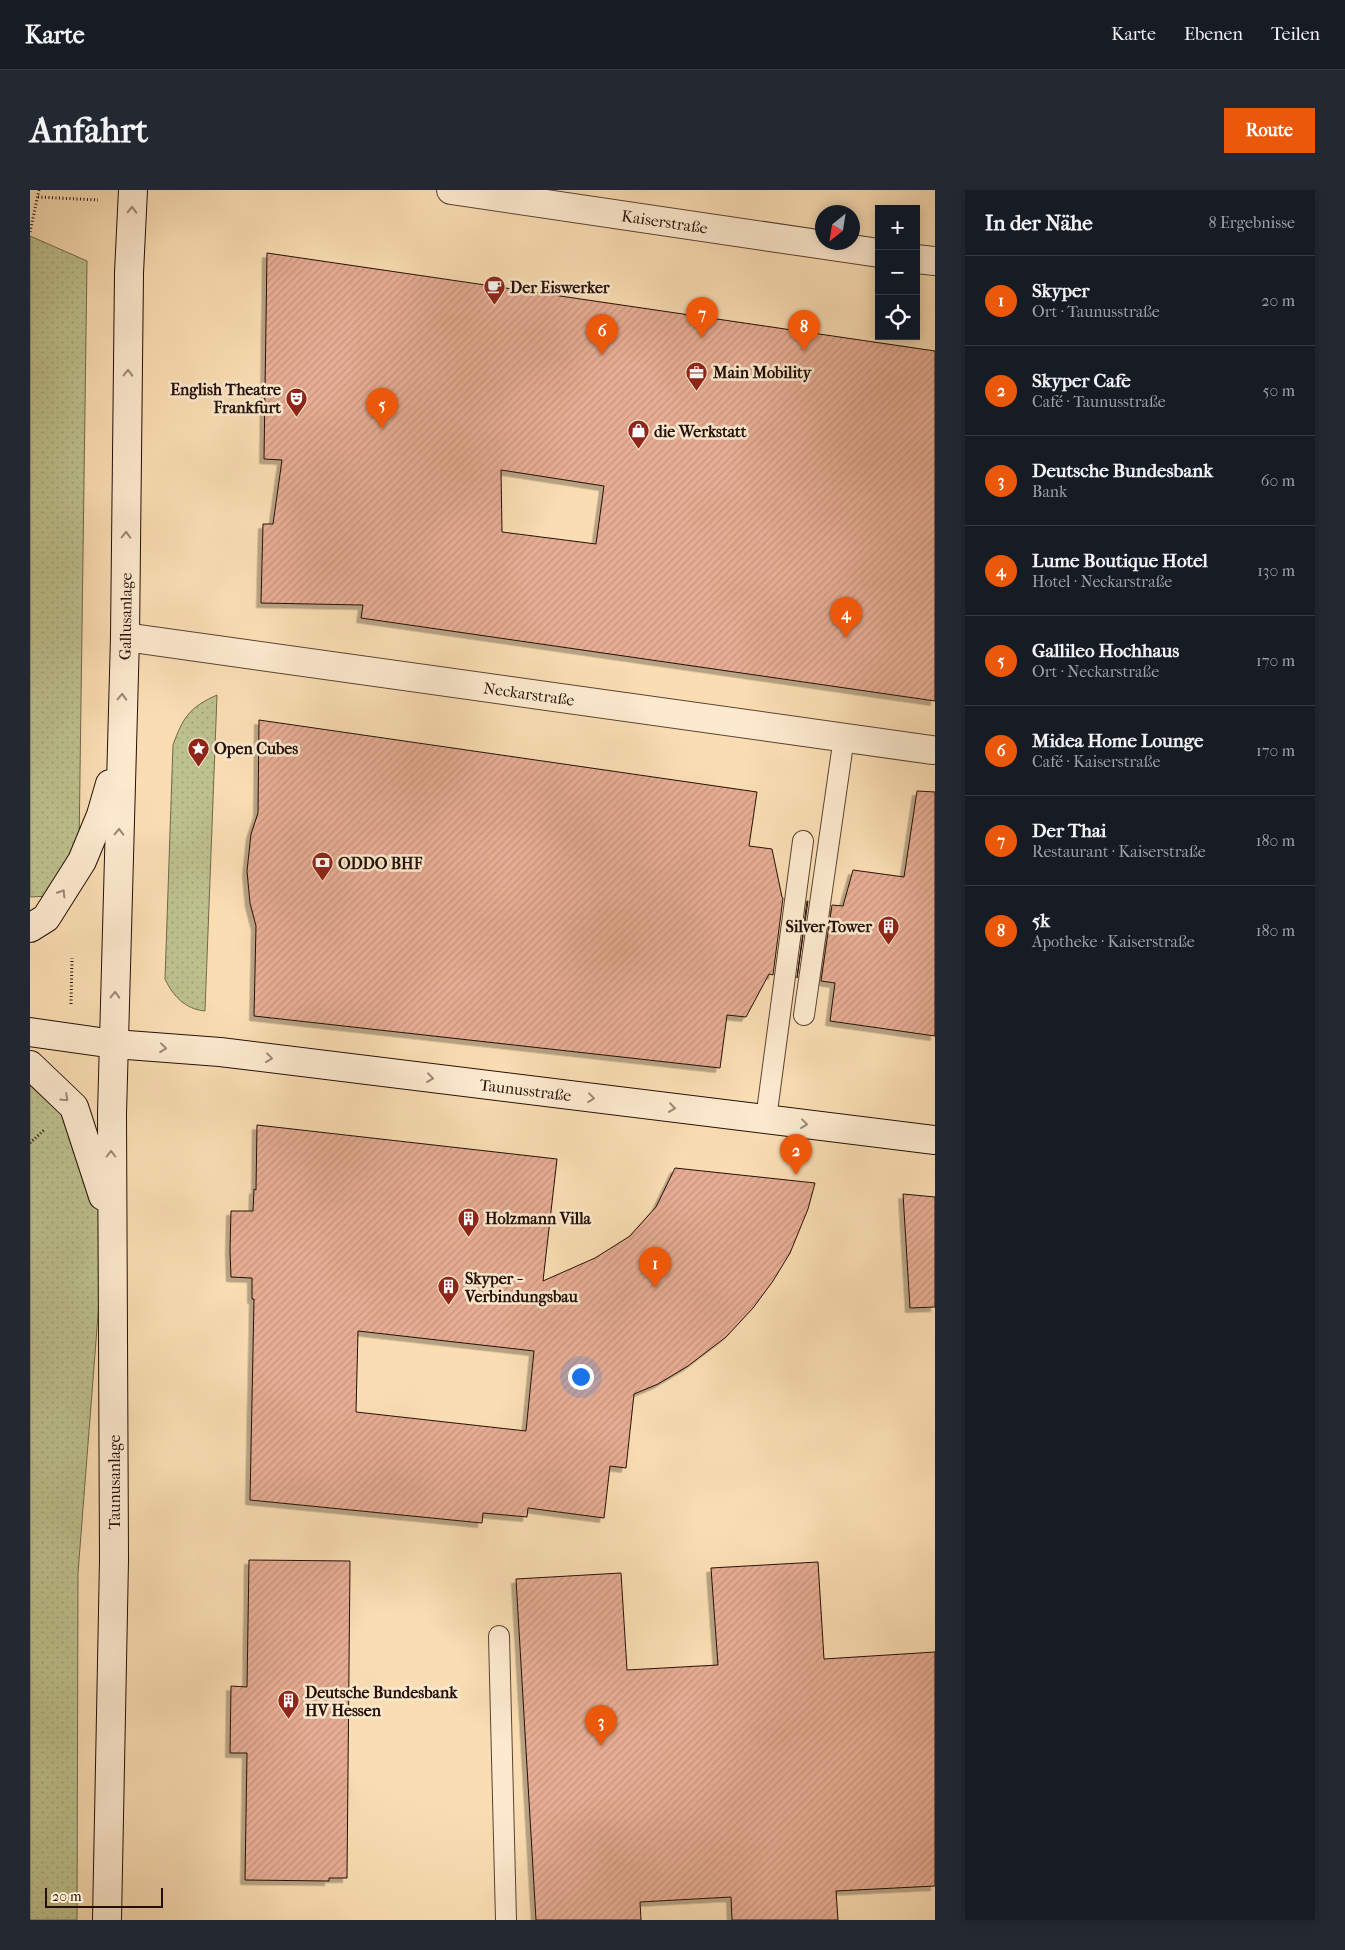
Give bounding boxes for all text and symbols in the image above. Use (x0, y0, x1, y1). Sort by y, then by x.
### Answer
text: Karte (25, 21, 85, 49)
text: Karte (1111, 24, 1156, 45)
text: Ebenen (1184, 24, 1243, 45)
text: Teilen (1271, 24, 1320, 45)
button: Route (1224, 108, 1315, 153)
text: Anfahrt (30, 110, 148, 151)
north arrow (815, 205, 860, 250)
map controls (875, 205, 920, 340)
button: + (875, 205, 920, 250)
one-way arrow (127, 206, 137, 214)
street label: Kaiserstraße (620, 206, 709, 238)
text: In der Nähe (985, 211, 1093, 235)
text: 8 Ergebnisse (1209, 213, 1295, 232)
button: − (875, 250, 920, 295)
cafe icon: Der Eiswerker (482, 275, 506, 306)
place label: Der Eiswerker (510, 278, 611, 297)
text: Skyper (1032, 280, 1090, 302)
text: 1 (998, 291, 1004, 310)
text: 20 m (1261, 291, 1295, 310)
button: locate (875, 295, 920, 340)
pin: 7 (686, 297, 718, 338)
text: Ort · Taunusstraße (1032, 302, 1160, 321)
pin: 8 (788, 310, 820, 351)
pin: 6 (586, 314, 618, 355)
office icon: Main Mobility (685, 360, 709, 391)
place label: Main Mobility (712, 363, 813, 383)
one-way arrow (123, 368, 133, 376)
text: Skyper Cafe (1032, 370, 1131, 392)
place label: English Theatre Frankfurt (170, 380, 281, 417)
text: 2 (997, 381, 1005, 400)
text: 50 m (1263, 381, 1295, 400)
theatre icon: English Theatre Frankfurt (285, 386, 309, 417)
pin: 5 (366, 388, 398, 429)
text: Café · Taunusstraße (1032, 392, 1166, 411)
shop icon: die Werkstatt (626, 419, 650, 450)
place label: die Werkstatt (654, 422, 747, 441)
text: Deutsche Bundesbank (1032, 460, 1213, 482)
text: 3 (998, 471, 1004, 490)
text: 60 m (1261, 471, 1295, 490)
text: Bank (1032, 482, 1067, 501)
one-way arrow (121, 531, 131, 538)
text: Lume Boutique Hotel (1032, 550, 1208, 572)
text: 4 (996, 561, 1006, 580)
text: 130 m (1257, 561, 1295, 580)
street label: Gallusanlage (115, 572, 136, 660)
text: Hotel · Neckarstraße (1032, 572, 1172, 591)
pin: 4 (830, 597, 862, 638)
text: Gallileo Hochhaus (1032, 640, 1179, 662)
text: 5 (998, 651, 1004, 670)
text: 170 m (1256, 651, 1295, 670)
text: Ort · Neckarstraße (1032, 662, 1159, 681)
street label: Neckarstraße (482, 678, 576, 710)
one-way arrow (117, 693, 128, 701)
text: Midea Home Lounge (1032, 730, 1203, 752)
place icon: Open Cubes (186, 736, 210, 767)
place label: Open Cubes (214, 739, 298, 759)
text: 6 (997, 741, 1005, 760)
text: 170 m (1256, 741, 1295, 760)
text: Café · Kaiserstraße (1032, 752, 1160, 771)
text: Der Thai (1032, 820, 1106, 842)
one-way arrow (113, 828, 124, 836)
text: 7 (997, 831, 1005, 850)
text: 180 m (1256, 831, 1295, 850)
text: Restaurant · Kaiserstraße (1032, 842, 1206, 861)
bank icon: ODDO BHF (310, 851, 334, 882)
place label: ODDO BHF (338, 854, 423, 873)
one-way arrow (55, 889, 65, 898)
text: 5k (1032, 910, 1050, 932)
building icon: Silver Tower (876, 914, 900, 945)
place label: Silver Tower (786, 917, 873, 936)
text: 8 (997, 921, 1005, 940)
text: 180 m (1256, 921, 1295, 940)
text: Apotheke · Kaiserstraße (1032, 932, 1195, 951)
one-way arrow (110, 991, 120, 998)
one-way arrow (159, 1043, 167, 1054)
one-way arrow (265, 1052, 273, 1063)
one-way arrow (426, 1072, 434, 1083)
street label: Taunusstraße (478, 1075, 573, 1105)
one-way arrow (60, 1092, 69, 1101)
one-way arrow (588, 1092, 596, 1103)
one-way arrow (668, 1102, 676, 1113)
one-way arrow (800, 1118, 808, 1129)
pin: 2 (780, 1134, 812, 1175)
one-way arrow (106, 1150, 116, 1158)
building icon: Holzmann Villa (457, 1206, 481, 1237)
place label: Holzmann Villa (485, 1209, 592, 1228)
pin: 1 (639, 1247, 671, 1288)
place label: Skyper - Verbindungsbau (464, 1269, 579, 1307)
building icon: Skyper - Verbindungsbau (437, 1275, 461, 1306)
your location (568, 1364, 594, 1390)
street label: Taunusanlage (105, 1434, 124, 1529)
place label: Deutsche Bundesbank HV Hessen (305, 1683, 458, 1720)
building icon: Deutsche Bundesbank HV Hessen (277, 1689, 301, 1720)
pin: 3 (585, 1705, 617, 1746)
scale bar (45, 1885, 162, 1908)
text: 20 m (52, 1888, 82, 1905)

